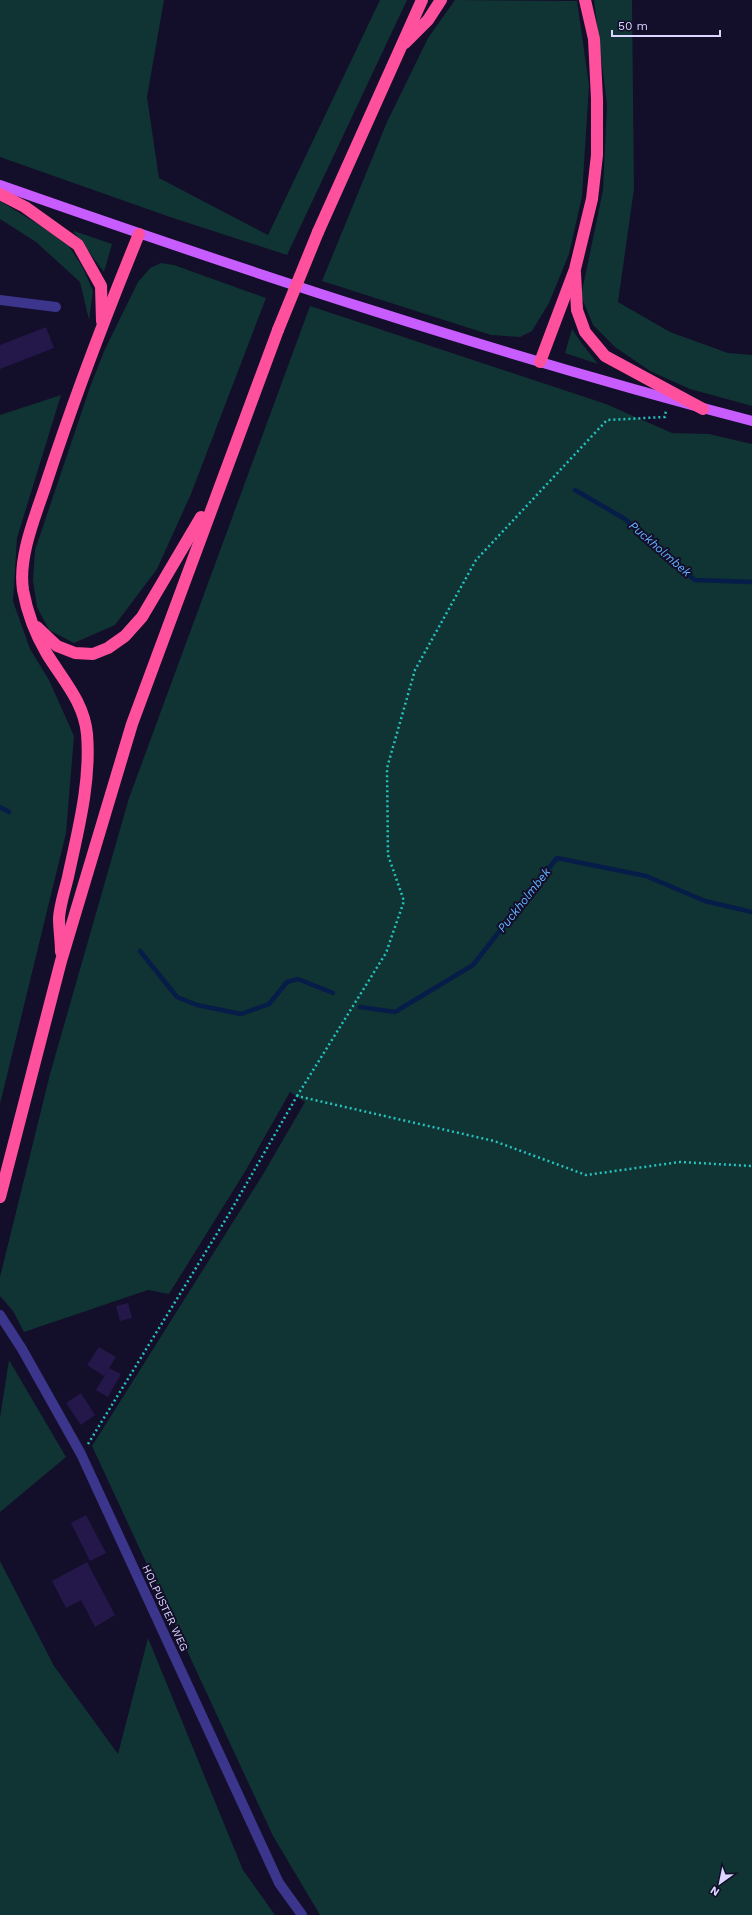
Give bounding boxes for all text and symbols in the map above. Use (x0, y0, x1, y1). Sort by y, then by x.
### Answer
scale bar (612, 12, 720, 38)
text: 50 m (618, 19, 648, 33)
water label: Puckholmbek (626, 518, 694, 580)
water label: Puckholmbek (495, 865, 554, 935)
street label: HOLPUSTER WEG (139, 1563, 191, 1653)
north arrow (700, 1863, 740, 1903)
text: N (708, 1883, 722, 1899)

